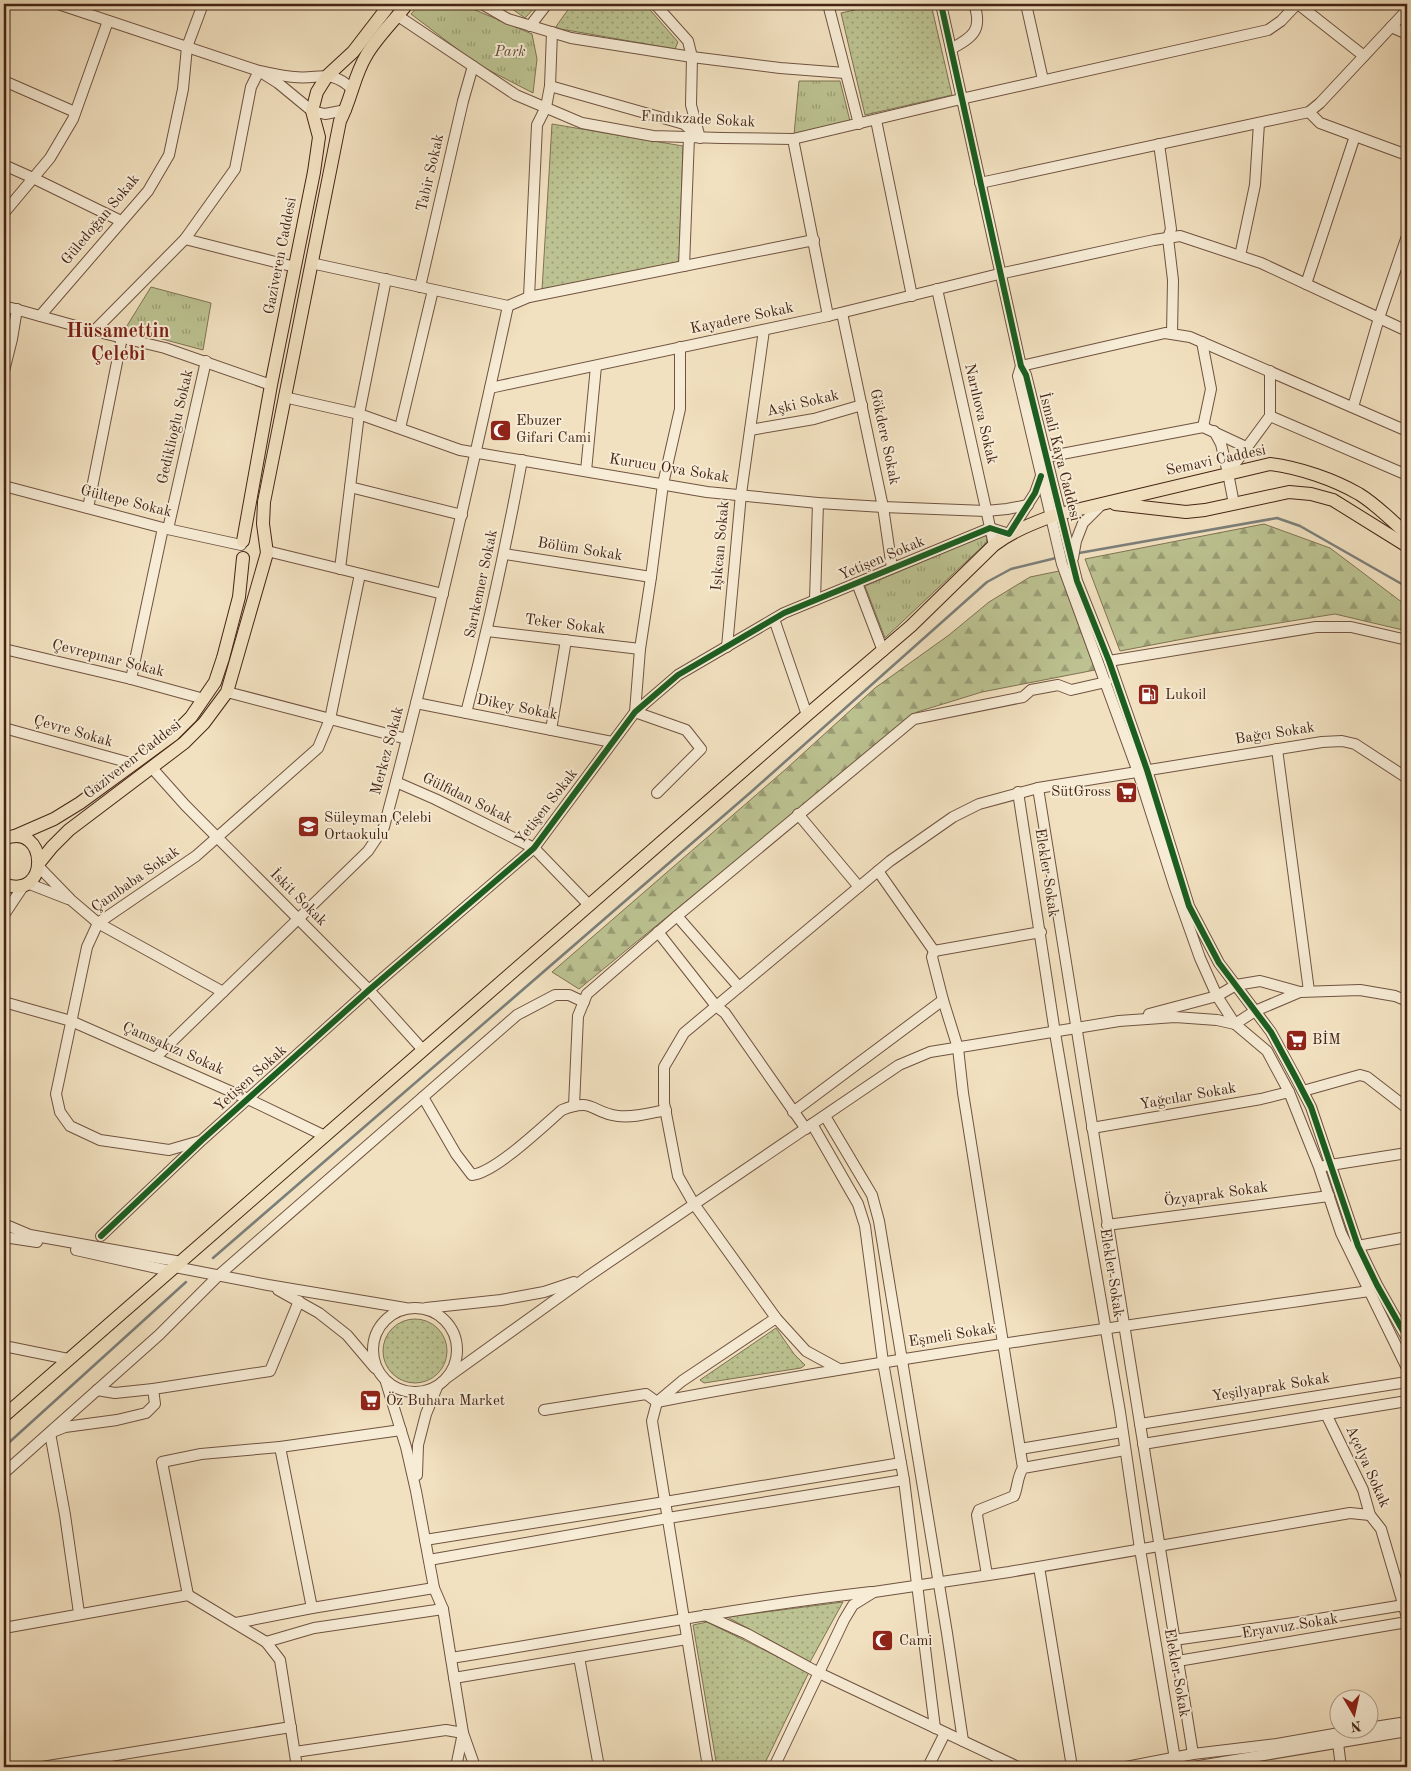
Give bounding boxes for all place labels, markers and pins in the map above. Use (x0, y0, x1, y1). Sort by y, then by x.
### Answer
place label: Ebuzer Gifari Cami (516, 414, 591, 446)
mosque icon: Ebuzer Gifari Cami (488, 418, 512, 442)
fuel station icon: Lukoil (1137, 683, 1161, 707)
place label: Lukoil (1165, 688, 1206, 703)
supermarket icon: SütGross (1115, 780, 1139, 804)
place label: SütGross (1051, 785, 1111, 800)
place label: Süleyman Çelebi Ortaokulu (324, 811, 431, 843)
school or university icon: Süleyman Çelebi Ortaokulu (296, 815, 320, 839)
supermarket icon: BİM (1284, 1028, 1308, 1052)
place label: BİM (1312, 1030, 1341, 1048)
supermarket icon: Öz Buhara Market (358, 1389, 382, 1413)
place label: Öz Buhara Market (386, 1391, 505, 1409)
mosque icon: Cami (871, 1629, 895, 1653)
place label: Cami (899, 1634, 932, 1649)

